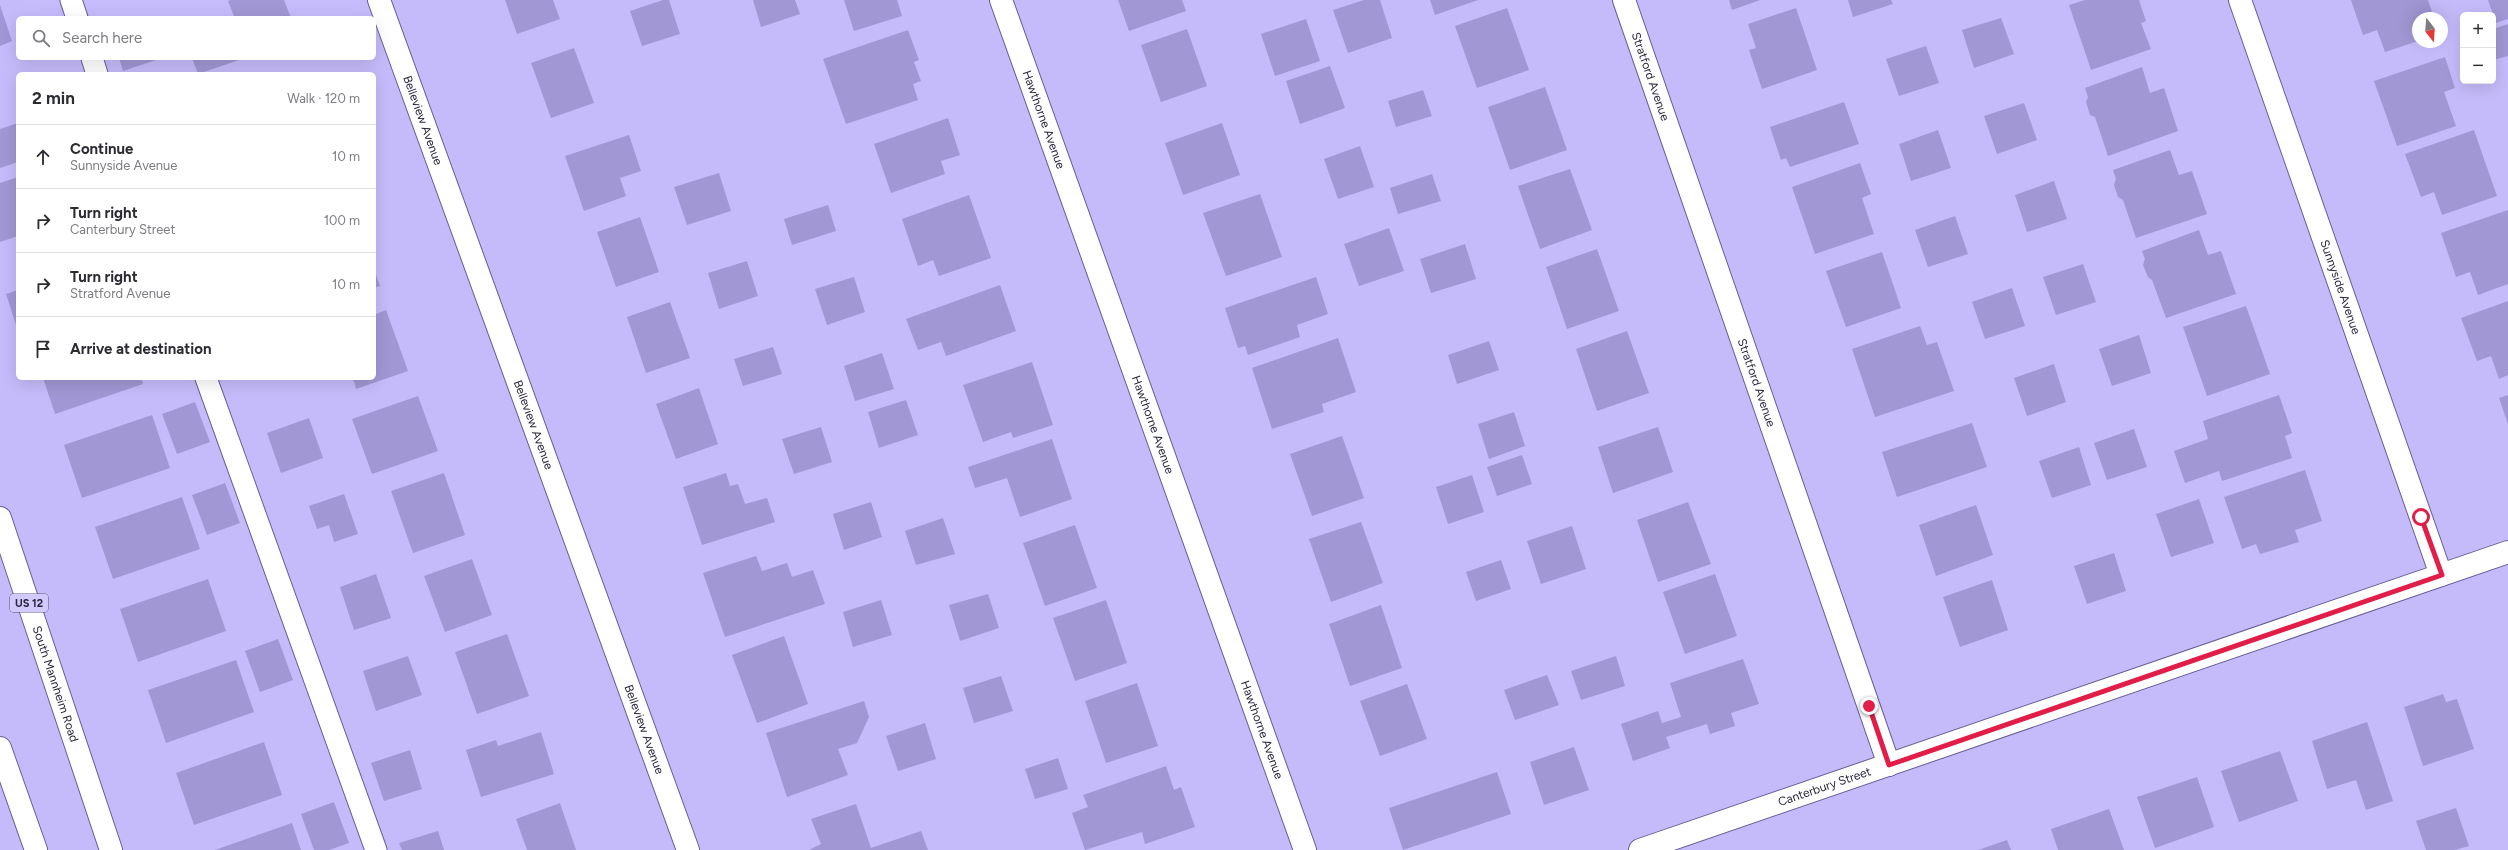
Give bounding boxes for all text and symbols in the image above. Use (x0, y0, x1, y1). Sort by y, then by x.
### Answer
north arrow (2412, 12, 2448, 48)
map controls (2460, 12, 2496, 84)
button: + (2460, 12, 2496, 48)
search box (16, 16, 376, 60)
icon: search (30, 27, 52, 49)
text: Search here (62, 29, 142, 47)
street label: Stratford Avenue (1629, 30, 1672, 123)
button: − (2460, 48, 2496, 84)
street label: Hawthorne Avenue (1020, 68, 1068, 171)
street label: Belleview Avenue (400, 74, 446, 167)
text: 2 min (32, 88, 75, 108)
text: Walk · 120 m (287, 91, 360, 106)
text: Continue (70, 140, 133, 158)
icon: ahead (32, 146, 54, 168)
text: 10 m (332, 149, 360, 164)
text: Sunnyside Avenue (70, 158, 177, 173)
text: Turn right (70, 204, 138, 222)
icon: right (32, 210, 54, 232)
text: 100 m (324, 213, 360, 228)
text: Canterbury Street (70, 222, 175, 237)
street label: Sunnyside Avenue (2317, 238, 2363, 337)
text: Turn right (70, 268, 138, 286)
icon: right (32, 274, 54, 296)
text: 10 m (332, 277, 360, 292)
text: Stratford Avenue (70, 286, 170, 301)
street label: Stratford Avenue (1735, 337, 1778, 429)
icon: arrive (32, 338, 54, 360)
text: Arrive at destination (70, 340, 211, 358)
street label: Hawthorne Avenue (1129, 374, 1177, 476)
street label: Belleview Avenue (511, 378, 556, 472)
route start (2412, 508, 2430, 526)
road number: US 12 (10, 594, 48, 612)
street label: South Mannheim Road (30, 624, 81, 744)
street label: Hawthorne Avenue (1238, 679, 1286, 781)
street label: Belleview Avenue (621, 683, 667, 776)
route end (1860, 697, 1878, 715)
street label: Canterbury Street (1776, 764, 1873, 809)

